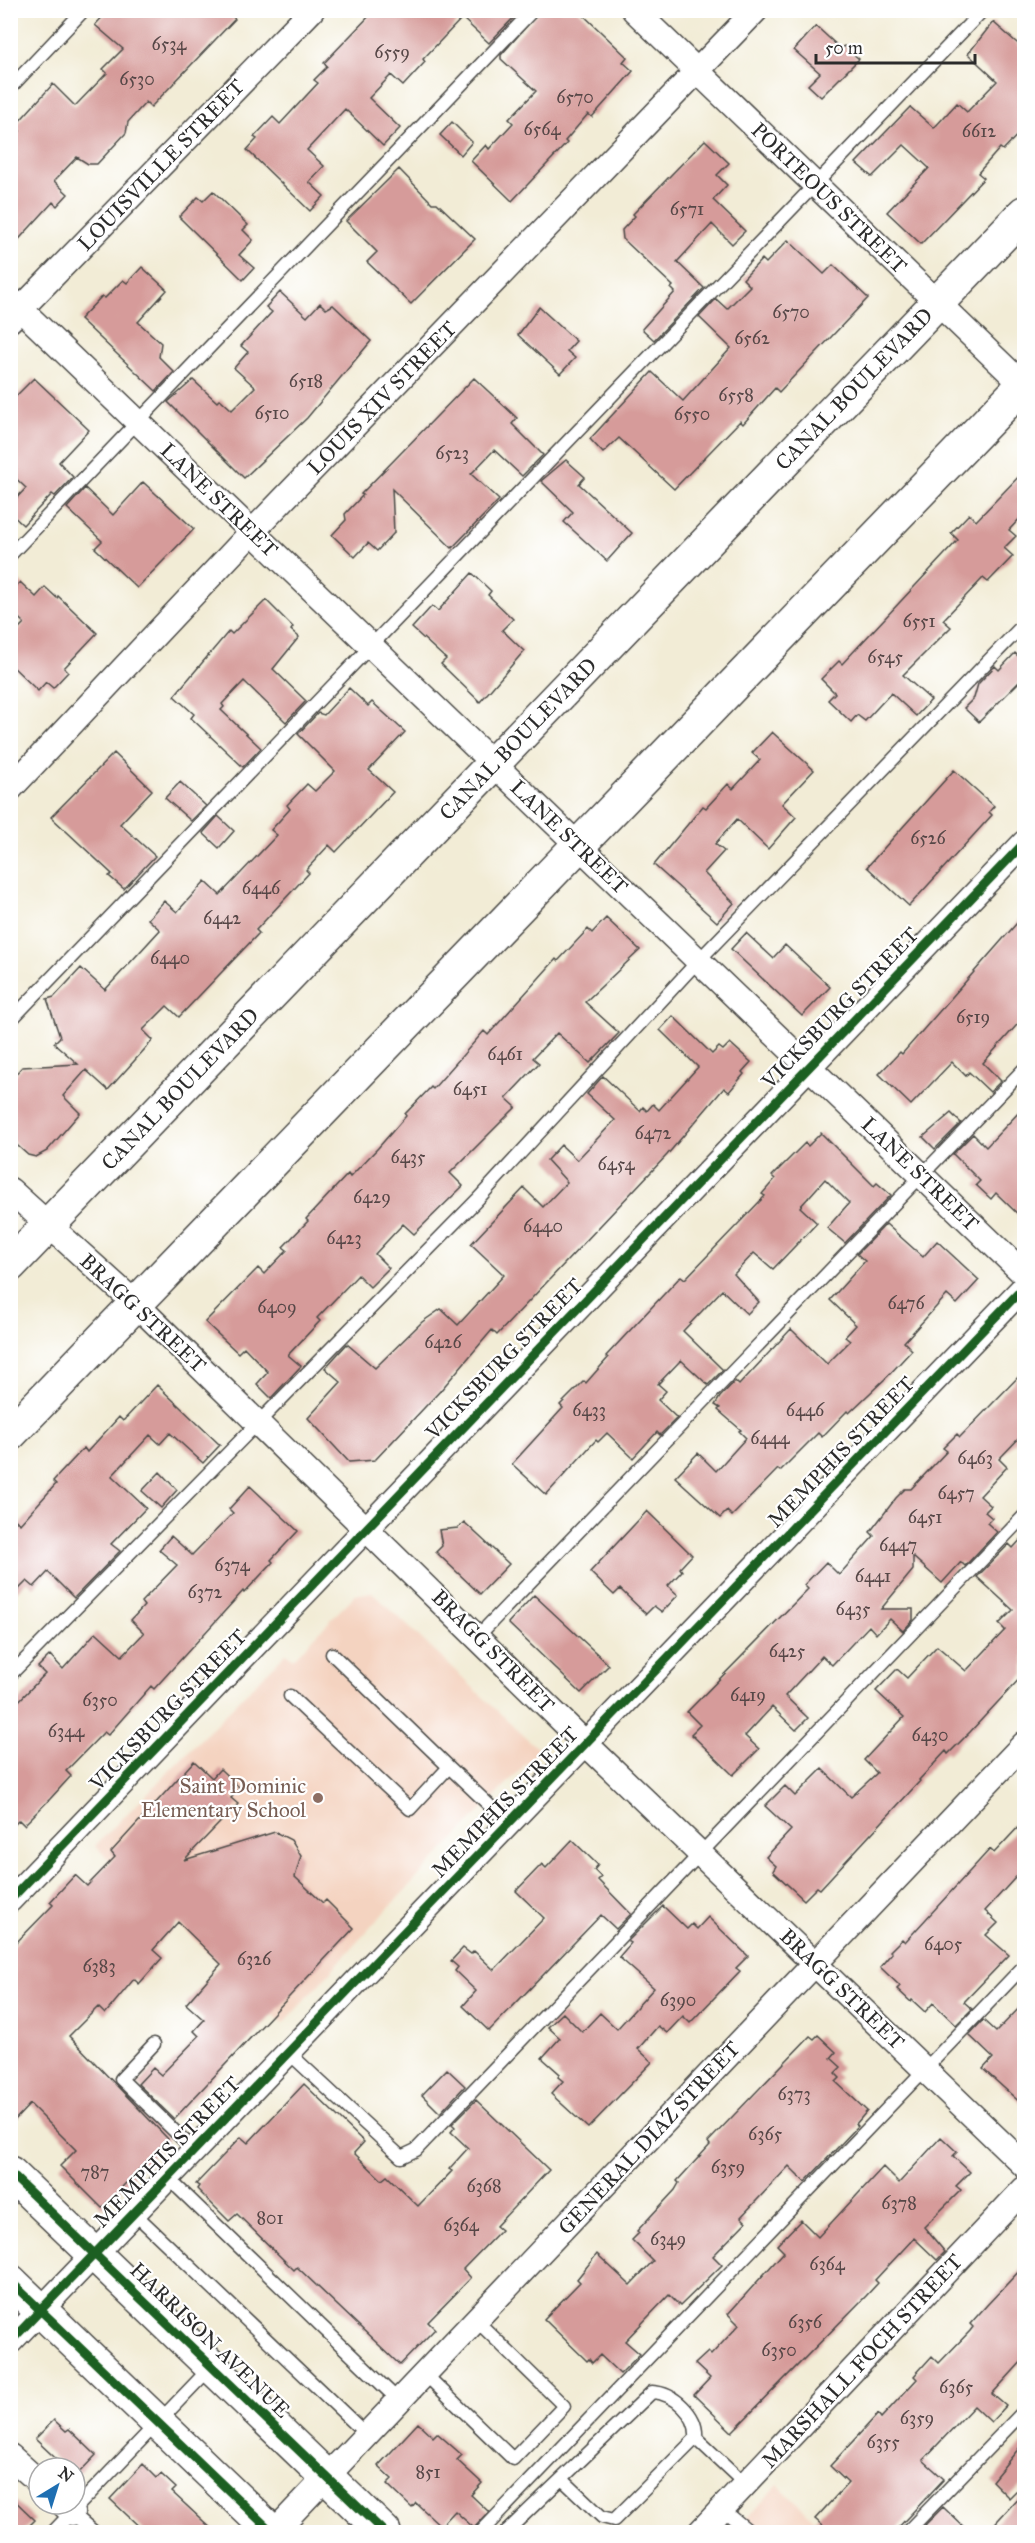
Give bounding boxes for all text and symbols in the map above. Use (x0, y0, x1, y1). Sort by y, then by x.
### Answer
scale bar (816, 27, 975, 65)
house number: 6534 (152, 33, 187, 55)
text: 50 m (825, 37, 863, 59)
house number: 6559 (374, 41, 410, 63)
house number: 6530 (119, 68, 155, 90)
street label: LOUISVILLE STREET (72, 74, 250, 256)
house number: 6570 (556, 86, 594, 108)
street label: PORTEOUS STREET (746, 117, 912, 279)
house number: 6564 (524, 118, 561, 140)
house number: 6612 (962, 120, 996, 142)
house number: 6571 (670, 198, 704, 220)
house number: 6570 (772, 301, 810, 323)
street label: CANAL BOULEVARD (770, 302, 938, 476)
street label: LOUIS XIV STREET (302, 316, 462, 480)
house number: 6562 (734, 327, 770, 349)
house number: 6518 (289, 370, 323, 392)
house number: 6558 (718, 384, 754, 406)
house number: 6510 (254, 402, 290, 424)
house number: 6550 (674, 403, 710, 425)
street label: LANE STREET (155, 437, 283, 563)
house number: 6523 (435, 442, 469, 464)
house number: 6551 (902, 610, 936, 632)
house number: 6545 (867, 646, 903, 668)
street label: CANAL BOULEVARD (434, 652, 602, 826)
street label: LANE STREET (505, 774, 633, 900)
house number: 6526 (910, 827, 947, 849)
house number: 6446 (242, 877, 281, 899)
house number: 6442 (203, 907, 241, 929)
street label: VICKSBURG STREET (755, 922, 924, 1095)
house number: 6440 (150, 947, 190, 969)
street label: CANAL BOULEVARD (96, 1002, 264, 1176)
house number: 6519 (956, 1006, 990, 1028)
house number: 6461 (487, 1043, 523, 1065)
house number: 6451 (453, 1078, 487, 1100)
street label: LANE STREET (856, 1111, 984, 1237)
house number: 6472 (635, 1122, 672, 1144)
house number: 6435 (391, 1146, 426, 1168)
house number: 6454 (597, 1153, 636, 1175)
house number: 6429 (353, 1186, 391, 1208)
house number: 6440 (523, 1215, 563, 1237)
house number: 6423 (326, 1227, 362, 1249)
street label: BRAGG STREET (74, 1248, 212, 1378)
street label: VICKSBURG STREET (419, 1273, 588, 1446)
house number: 6476 (887, 1292, 925, 1314)
house number: 6409 (257, 1296, 297, 1318)
house number: 6426 (424, 1331, 462, 1353)
street label: MEMPHIS STREET (762, 1371, 920, 1533)
house number: 6433 (572, 1399, 606, 1421)
house number: 6446 (786, 1399, 825, 1421)
house number: 6444 (750, 1427, 791, 1449)
house number: 6463 (957, 1447, 993, 1469)
house number: 6457 (937, 1482, 975, 1504)
house number: 6451 (908, 1506, 942, 1528)
house number: 6447 (879, 1534, 917, 1556)
house number: 6374 (214, 1554, 251, 1576)
house number: 6441 (855, 1565, 891, 1587)
house number: 6372 (188, 1581, 223, 1603)
street label: BRAGG STREET (426, 1584, 560, 1718)
house number: 6435 (836, 1598, 871, 1620)
street label: VICKSBURG STREET (83, 1624, 252, 1797)
house number: 6425 (769, 1640, 806, 1662)
house number: 6419 (730, 1684, 766, 1706)
house number: 6350 (82, 1689, 118, 1711)
house number: 6344 (48, 1720, 85, 1742)
street label: MEMPHIS STREET (426, 1721, 584, 1883)
house number: 6430 (912, 1724, 948, 1746)
place label: Saint Dominic Elementary School (141, 1773, 306, 1823)
marker: Saint Dominic Elementary School (311, 1791, 325, 1805)
street label: BRAGG STREET (774, 1923, 910, 2055)
house number: 6405 (924, 1933, 963, 1955)
house number: 6326 (237, 1948, 272, 1970)
house number: 6383 (82, 1955, 116, 1977)
house number: 6390 (660, 1989, 696, 2011)
street label: GENERAL DIAZ STREET (553, 2036, 745, 2240)
street label: MEMPHIS STREET (88, 2071, 246, 2233)
house number: 6373 (777, 2083, 811, 2105)
house number: 6365 (748, 2123, 783, 2145)
house number: 6359 (711, 2156, 745, 2178)
house number: 787 (81, 2161, 109, 2183)
house number: 6368 (466, 2175, 502, 2197)
house number: 6378 (881, 2192, 917, 2214)
house number: 801 (257, 2207, 284, 2229)
house number: 6364 (443, 2214, 480, 2236)
house number: 6349 (650, 2228, 686, 2250)
street label: MARSHALL FOCH STREET (756, 2249, 968, 2473)
house number: 6364 (809, 2253, 846, 2275)
street label: HARRISON AVENUE (124, 2257, 296, 2423)
house number: 6356 (788, 2311, 823, 2333)
house number: 6350 (761, 2339, 797, 2361)
house number: 6365 (939, 2376, 974, 2398)
house number: 6359 (900, 2407, 934, 2429)
house number: 6355 (866, 2431, 900, 2453)
north arrow (27, 2456, 87, 2516)
house number: 851 (415, 2461, 441, 2483)
text: N (55, 2463, 77, 2486)

